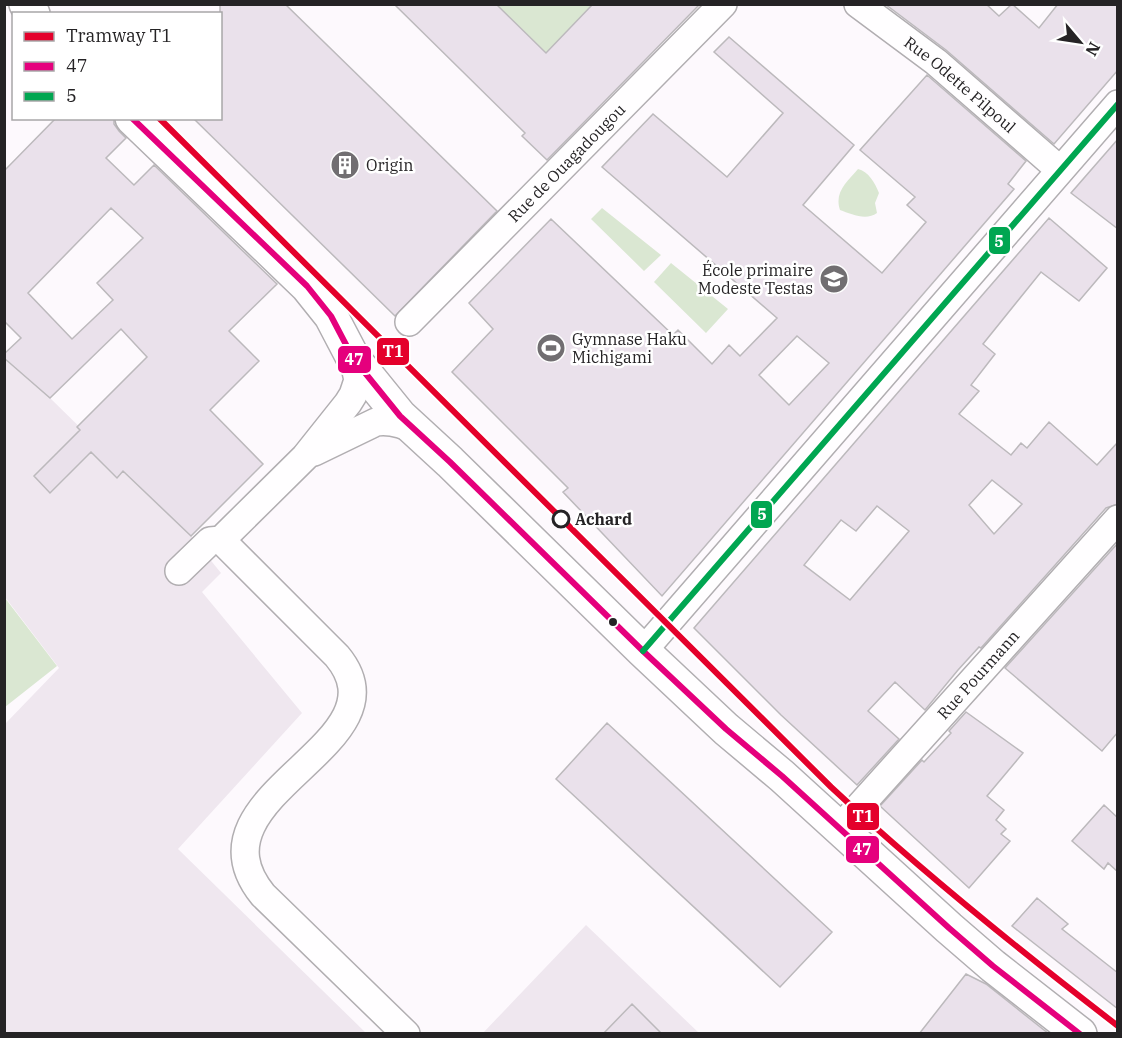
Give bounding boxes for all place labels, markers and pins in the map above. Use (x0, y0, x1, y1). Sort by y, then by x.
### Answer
building icon: Origin (329, 149, 361, 181)
place label: Origin (366, 155, 414, 175)
place label: École primaire Modeste Testas (698, 259, 813, 298)
school or university icon: École primaire Modeste Testas (818, 263, 850, 295)
place label: Gymnase Haku Michigami (572, 329, 687, 367)
sports icon: Gymnase Haku Michigami (535, 332, 567, 364)
place label: Achard (575, 509, 632, 529)
marker: Achard (552, 510, 570, 528)
unlabelled marker (607, 616, 619, 628)

